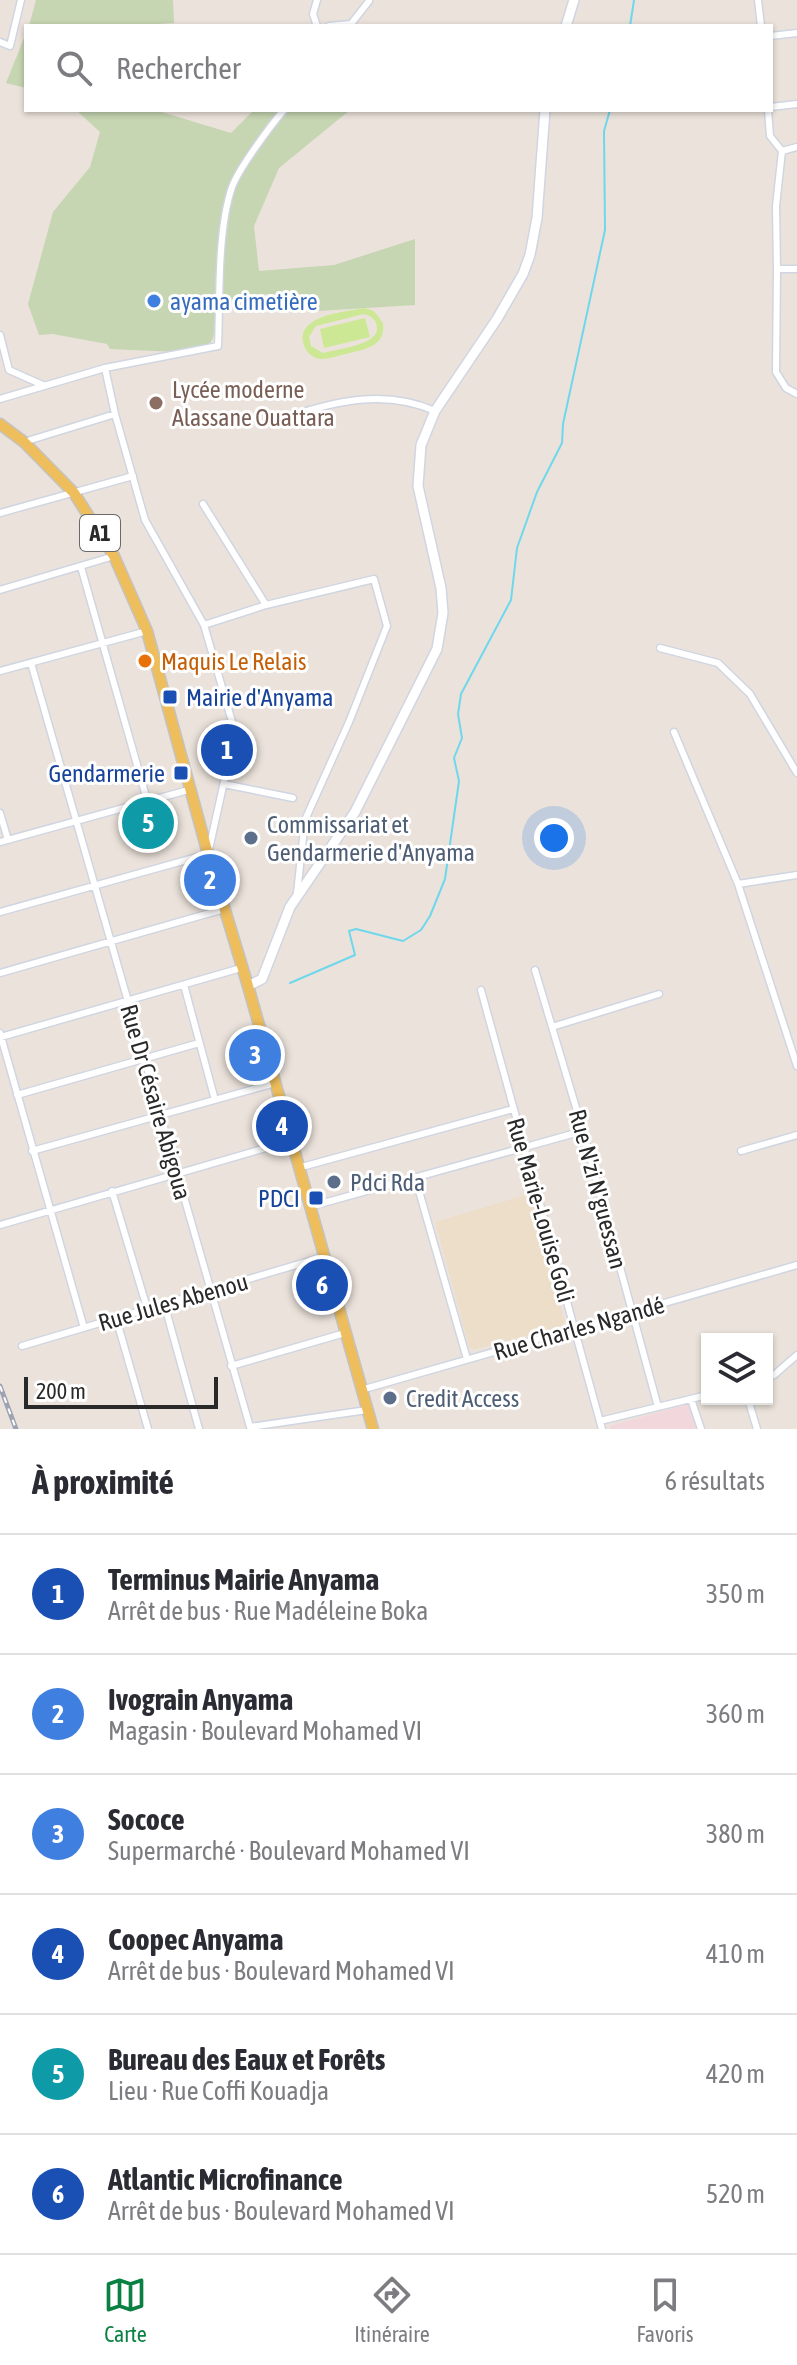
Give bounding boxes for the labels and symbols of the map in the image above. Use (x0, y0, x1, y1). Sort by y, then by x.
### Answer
place label: ayama cimetière (170, 288, 318, 315)
marker: ayama cimetière (145, 292, 163, 310)
place label: Lycée moderne Alassane Ouattara (172, 376, 335, 431)
marker: Lycée moderne Alassane Ouattara (147, 394, 165, 412)
road number: A1 (80, 515, 120, 551)
place label: Maquis Le Relais (161, 648, 306, 675)
marker: Maquis Le Relais (136, 652, 154, 670)
place label: Mairie d'Anyama (186, 684, 334, 711)
marker: Mairie d'Anyama (161, 688, 179, 706)
pin: 1 (201, 720, 253, 780)
place label: Gendarmerie (48, 760, 165, 787)
marker: Gendarmerie (172, 764, 190, 782)
pin: 5 (122, 793, 174, 853)
place label: Commissariat et Gendarmerie d'Anyama (267, 811, 475, 866)
your location (534, 818, 574, 858)
marker: Commissariat et Gendarmerie d'Anyama (242, 829, 260, 847)
pin: 2 (184, 850, 236, 910)
street label: Rue Dr Césaire Abigoua (115, 1001, 197, 1203)
pin: 3 (229, 1025, 281, 1085)
pin: 4 (256, 1096, 308, 1156)
street label: Rue N'zi N'guessan (564, 1106, 632, 1272)
street label: Rue Marie-Louise Goli (502, 1115, 580, 1305)
place label: Pdci Rda (350, 1169, 425, 1196)
marker: Pdci Rda (325, 1173, 343, 1191)
place label: PDCI (258, 1185, 300, 1212)
marker: PDCI (307, 1189, 325, 1207)
pin: 6 (296, 1255, 348, 1315)
street label: Rue Jules Abenou (95, 1268, 251, 1336)
street label: Rue Charles Ngandé (491, 1291, 667, 1365)
scale bar (24, 1373, 218, 1409)
place label: Credit Access (406, 1385, 519, 1412)
marker: Credit Access (381, 1389, 399, 1407)

